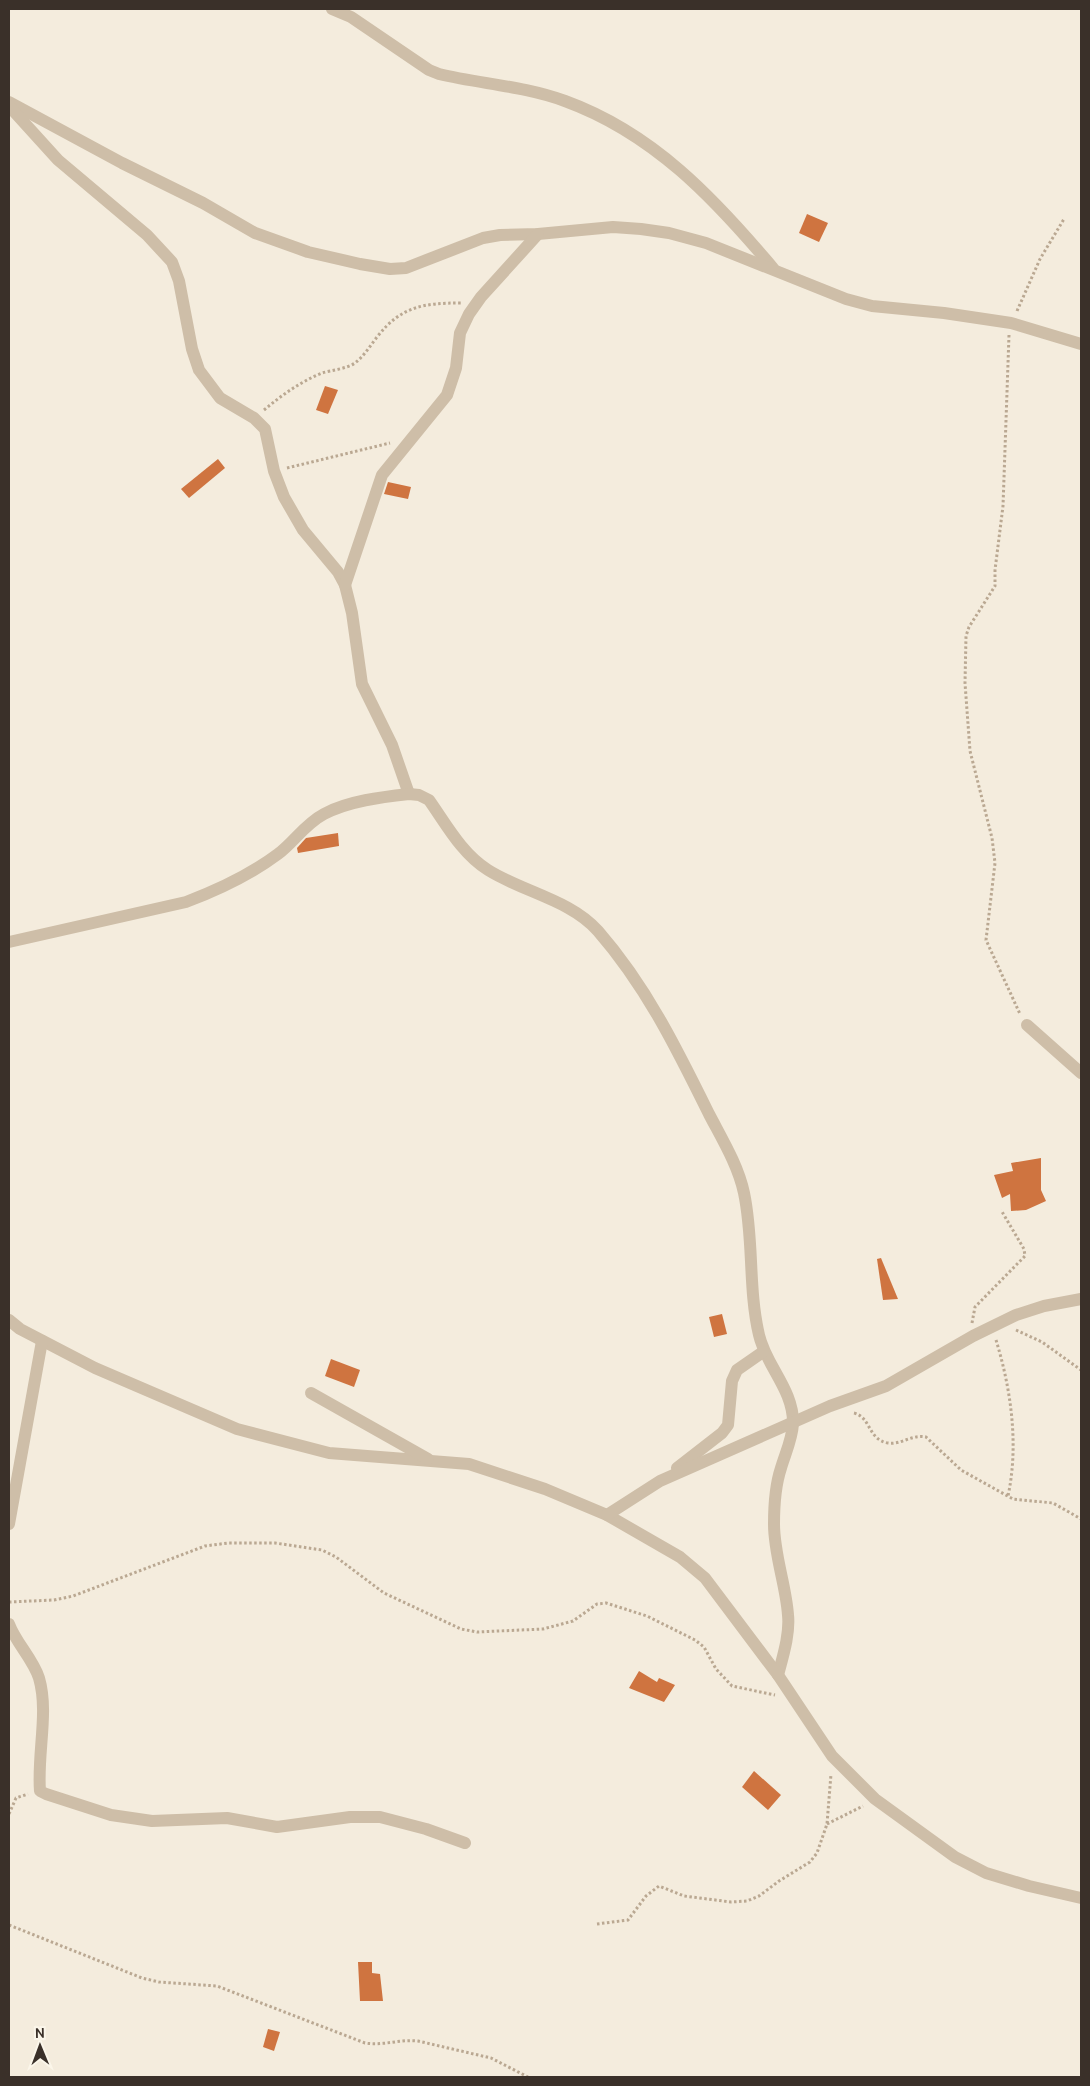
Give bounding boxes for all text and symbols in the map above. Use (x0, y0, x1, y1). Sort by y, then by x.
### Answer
north arrow (15, 2021, 65, 2071)
text: N (35, 2024, 45, 2042)

